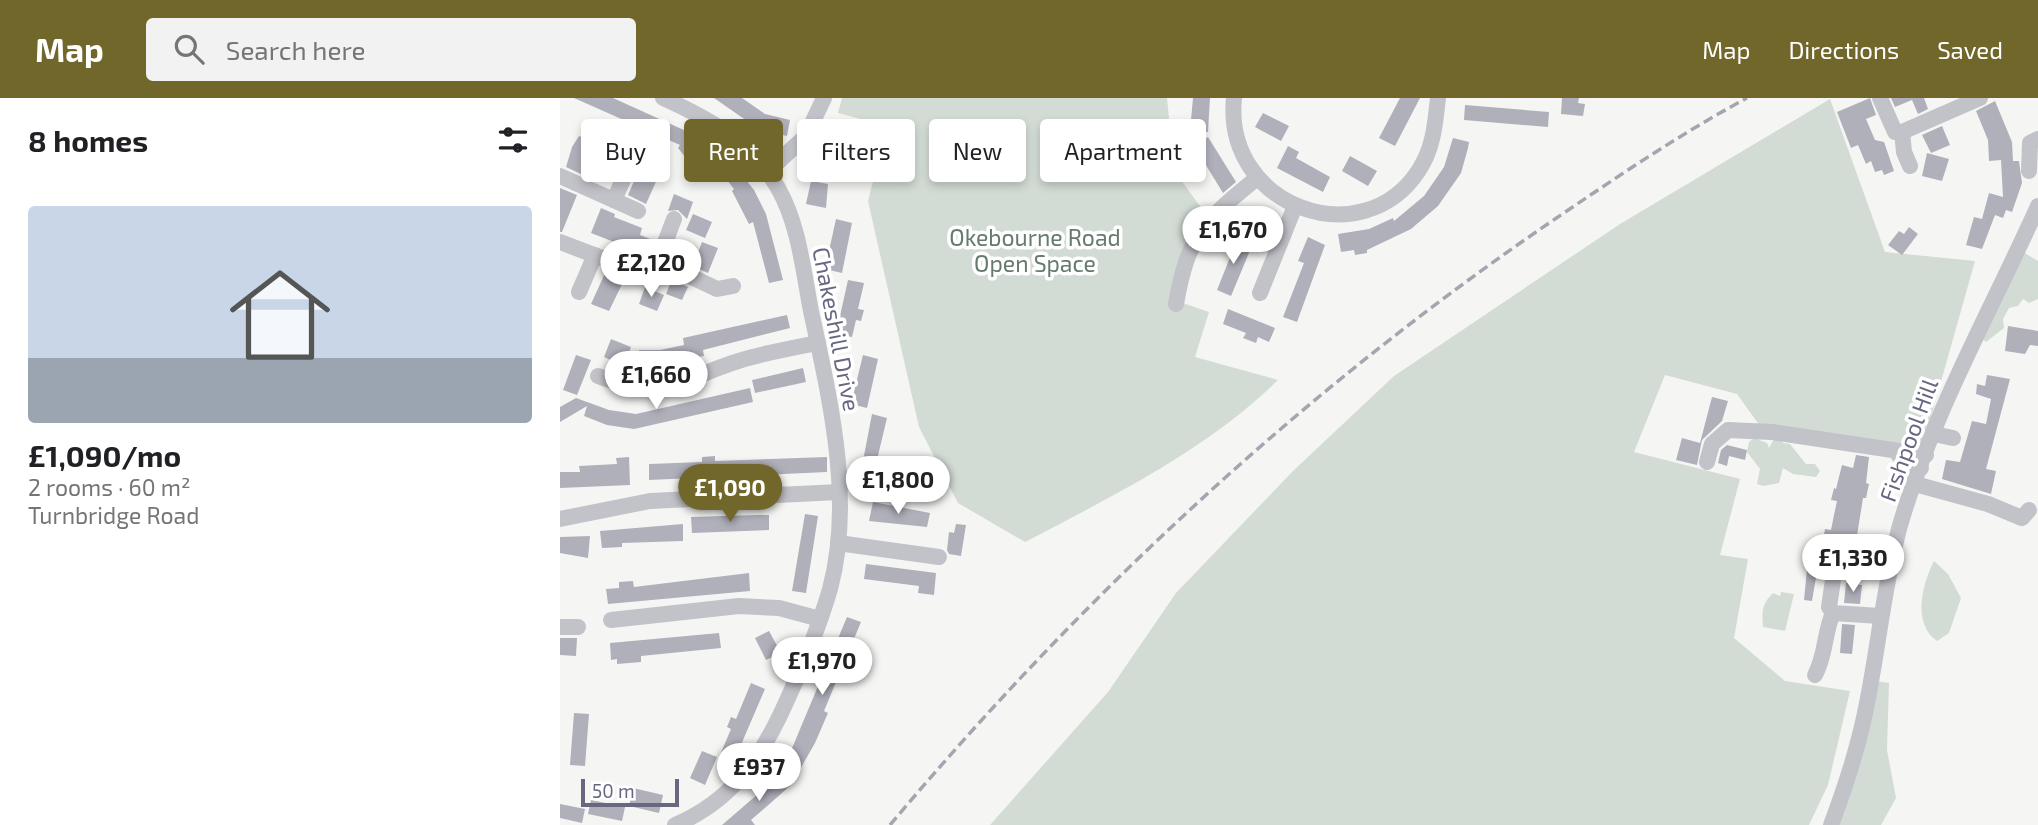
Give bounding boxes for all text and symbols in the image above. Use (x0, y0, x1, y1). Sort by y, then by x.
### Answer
search box (146, 18, 636, 81)
text: Map (35, 29, 104, 69)
icon: search (170, 30, 208, 68)
text: Search here (226, 34, 365, 65)
text: Map (1702, 35, 1750, 64)
text: Directions (1788, 35, 1899, 64)
text: Saved (1937, 35, 2003, 64)
chip: Buy (581, 119, 670, 182)
chip: Rent (684, 119, 783, 182)
chip: Filters (797, 119, 915, 182)
chip: New (929, 119, 1026, 182)
chip: Apartment (1040, 119, 1206, 182)
icon: filters (494, 121, 532, 159)
text: 8 homes (28, 122, 148, 158)
pin: £1,670 (1176, 206, 1290, 266)
text: £1,670 (1198, 215, 1268, 243)
park label: Okebourne Road Open Space (949, 223, 1121, 277)
pin: £2,120 (594, 240, 708, 299)
street label: Chakeshill Drive (807, 245, 867, 413)
text: £2,120 (616, 248, 686, 276)
icon: home (217, 252, 343, 378)
pin: £1,660 (599, 352, 713, 411)
text: £1,660 (621, 360, 691, 388)
street label: Fishpool Hill (1873, 375, 1943, 505)
text: £1,090/mo (28, 437, 181, 473)
pin: £1,800 (841, 456, 955, 516)
pin: £1,090 (673, 464, 787, 524)
text: £1,800 (862, 465, 934, 493)
text: 2 rooms · 60 m² (28, 473, 190, 501)
text: £1,090 (694, 473, 766, 501)
text: Turnbridge Road (28, 501, 199, 529)
pin: £1,330 (1796, 534, 1910, 594)
text: £1,330 (1818, 543, 1888, 571)
pin: £1,970 (765, 638, 879, 697)
text: £1,970 (787, 646, 857, 674)
pin: £937 (718, 744, 800, 803)
text: £937 (733, 752, 785, 780)
scale bar (581, 776, 679, 808)
text: 50 m (592, 779, 635, 802)

